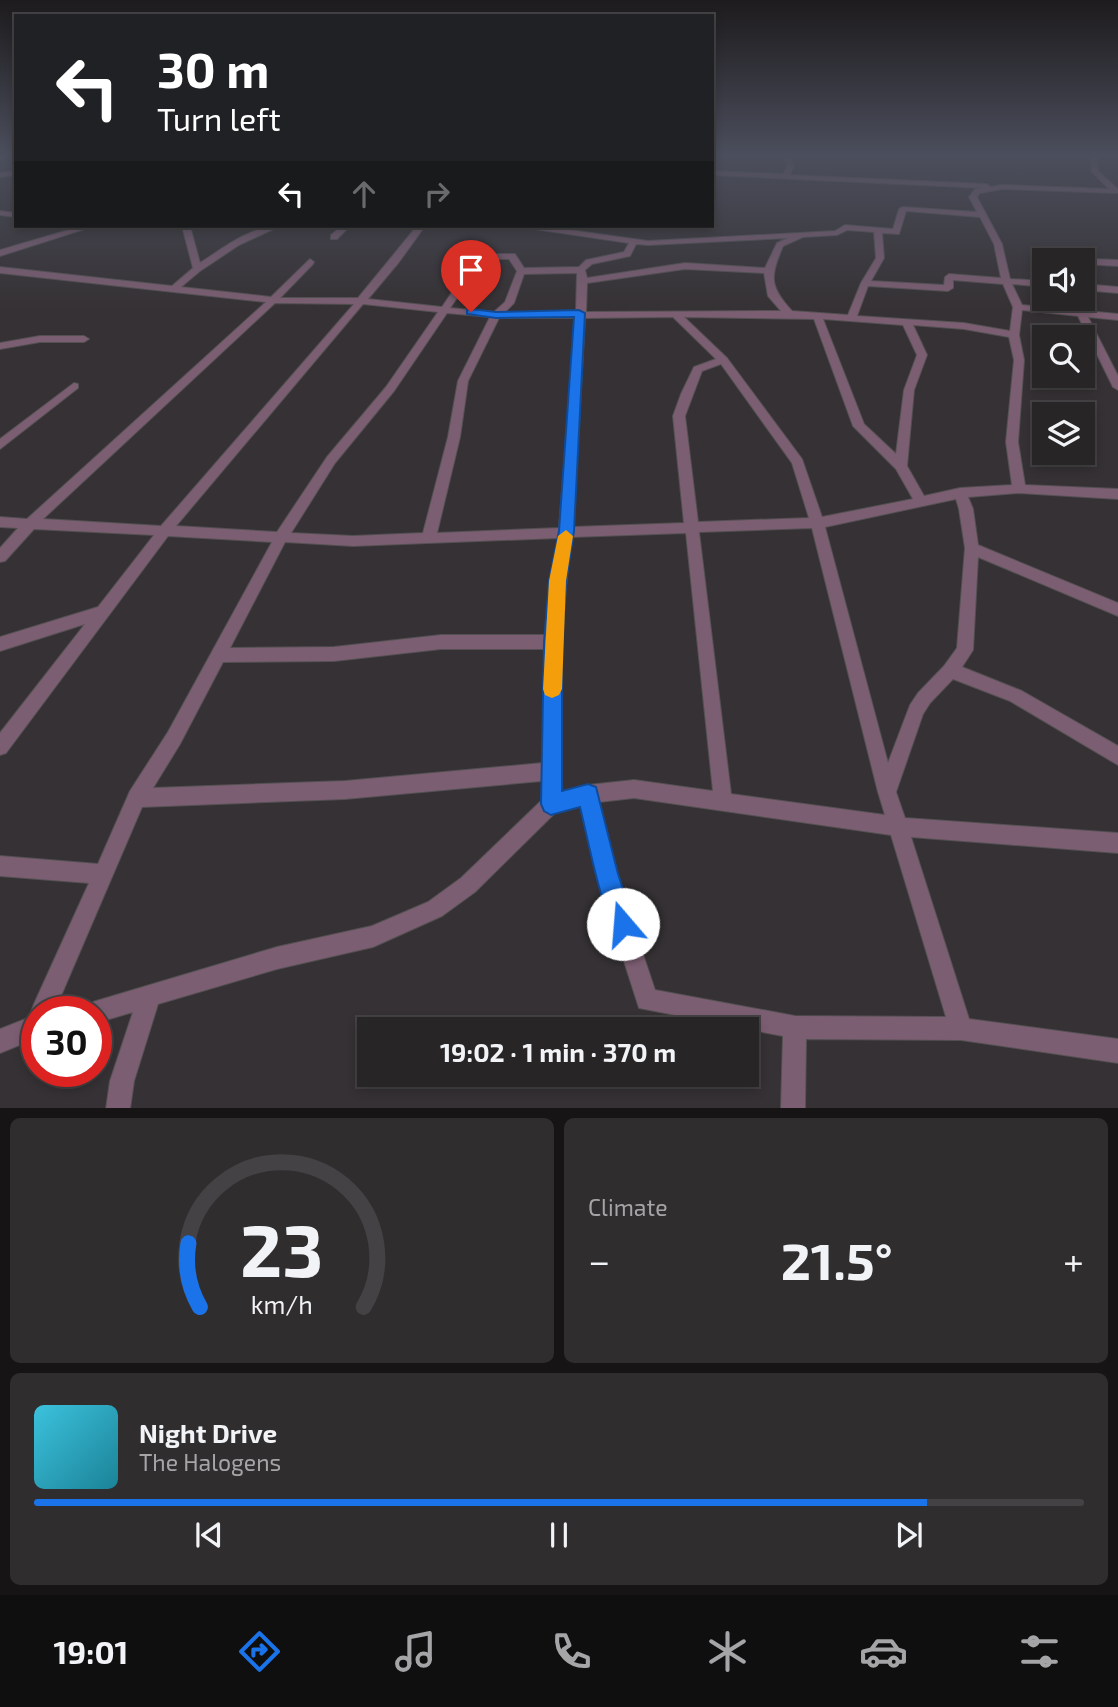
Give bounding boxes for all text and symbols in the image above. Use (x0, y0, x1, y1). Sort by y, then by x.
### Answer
text: 30 m (157, 39, 269, 98)
icon: left (42, 42, 133, 133)
text: Turn left (157, 99, 281, 137)
icon: left (272, 175, 310, 213)
icon: ahead (345, 175, 383, 213)
icon: right (418, 175, 456, 213)
pin (441, 240, 501, 312)
map controls (1032, 248, 1095, 465)
button: sound (1032, 248, 1095, 311)
icon: arrive (452, 251, 490, 289)
button: search (1032, 325, 1095, 388)
button: layers (1032, 402, 1095, 465)
position arrow (586, 887, 660, 961)
speed limit sign: 30 (21, 996, 112, 1087)
text: 19:02 · 1 min · 370 m (440, 1036, 676, 1067)
text: Climate (588, 1193, 668, 1221)
text: 23 (240, 1204, 324, 1292)
text: 21.5° (781, 1228, 893, 1290)
text: − (588, 1237, 610, 1283)
text: + (1063, 1237, 1084, 1283)
text: km/h (251, 1288, 313, 1318)
text: Night Drive (139, 1417, 277, 1448)
text: The Halogens (139, 1448, 281, 1476)
icon: previous (190, 1516, 228, 1554)
icon: pause (540, 1516, 578, 1554)
icon: next (890, 1516, 928, 1554)
icon: directions (235, 1627, 284, 1676)
icon: music (391, 1627, 440, 1676)
icon: phone (547, 1627, 596, 1676)
icon: climate (703, 1627, 752, 1676)
icon: car (859, 1627, 908, 1676)
icon: filters (1015, 1627, 1064, 1676)
text: 19:01 (54, 1632, 128, 1670)

